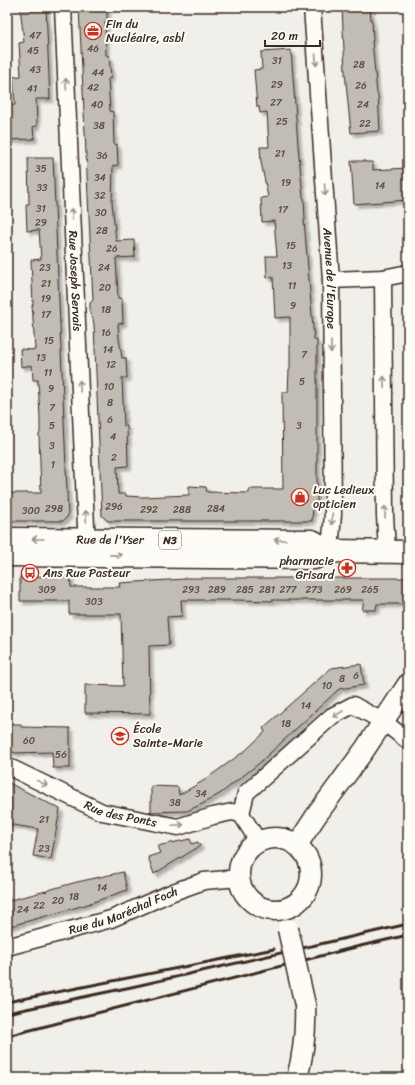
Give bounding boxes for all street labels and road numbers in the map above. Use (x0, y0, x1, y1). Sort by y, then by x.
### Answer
street label: Avenue de l'Europe (316, 226, 342, 329)
street label: Rue Joseph Servais (62, 230, 88, 332)
street label: Rue de l'Yser (76, 528, 145, 551)
road number: N3 (159, 531, 181, 549)
street label: Rue des Ponts (80, 794, 159, 834)
street label: Rue du Maréchal Foch (66, 880, 181, 941)

